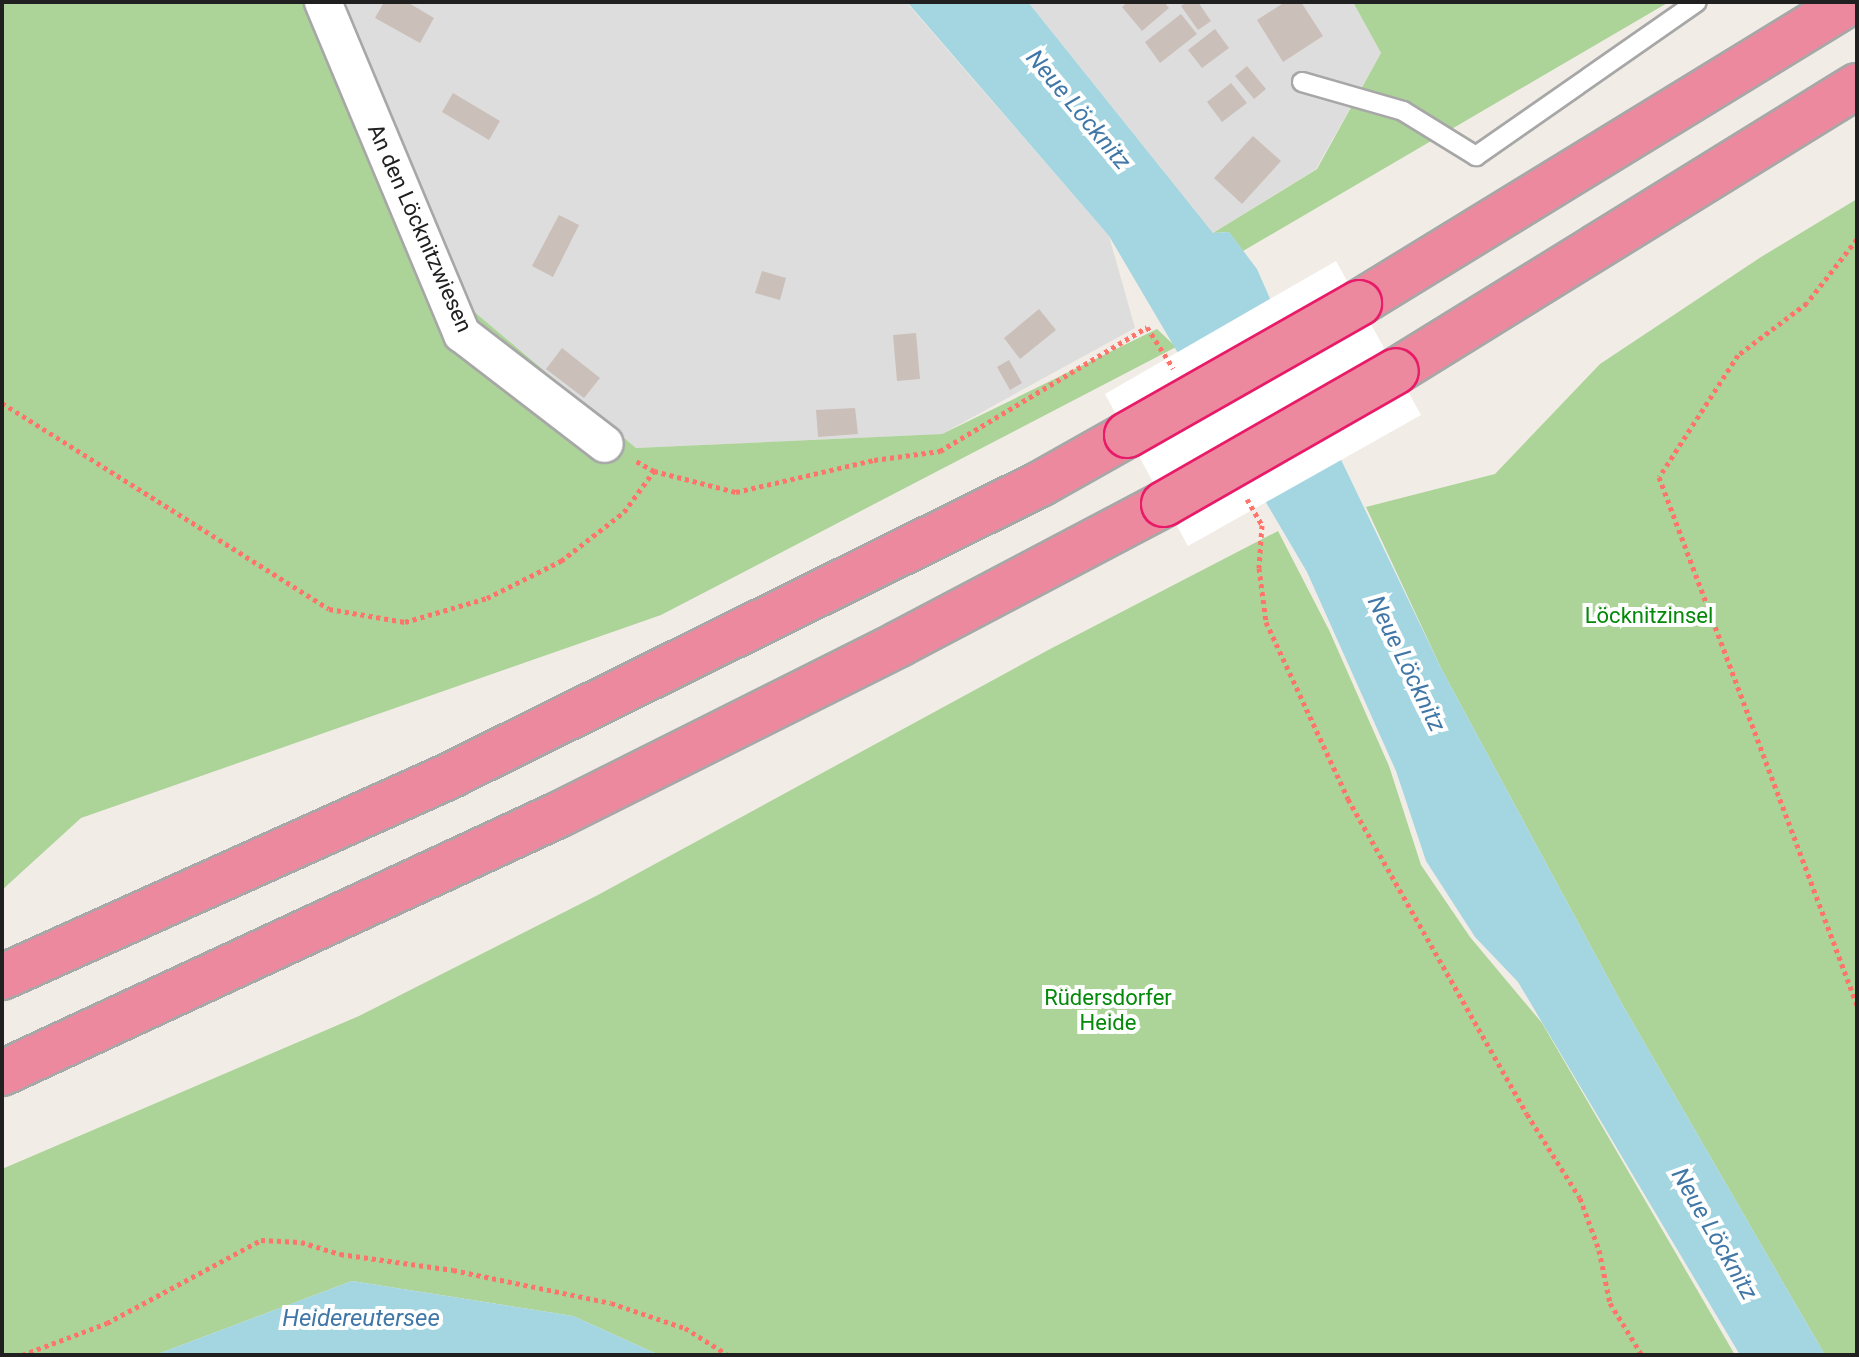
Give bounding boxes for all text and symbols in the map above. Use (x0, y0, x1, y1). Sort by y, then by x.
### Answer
water label: Neue Löcknitz (1020, 44, 1136, 176)
street label: An den Löcknitzwiesen (362, 120, 478, 336)
water label: Neue Löcknitz (1361, 591, 1451, 737)
park label: Löcknitzinsel (1585, 603, 1713, 629)
park label: Rüdersdorfer Heide (1044, 984, 1172, 1036)
water label: Neue Löcknitz (1665, 1163, 1763, 1305)
water label: Heidereutersee (282, 1305, 440, 1333)

